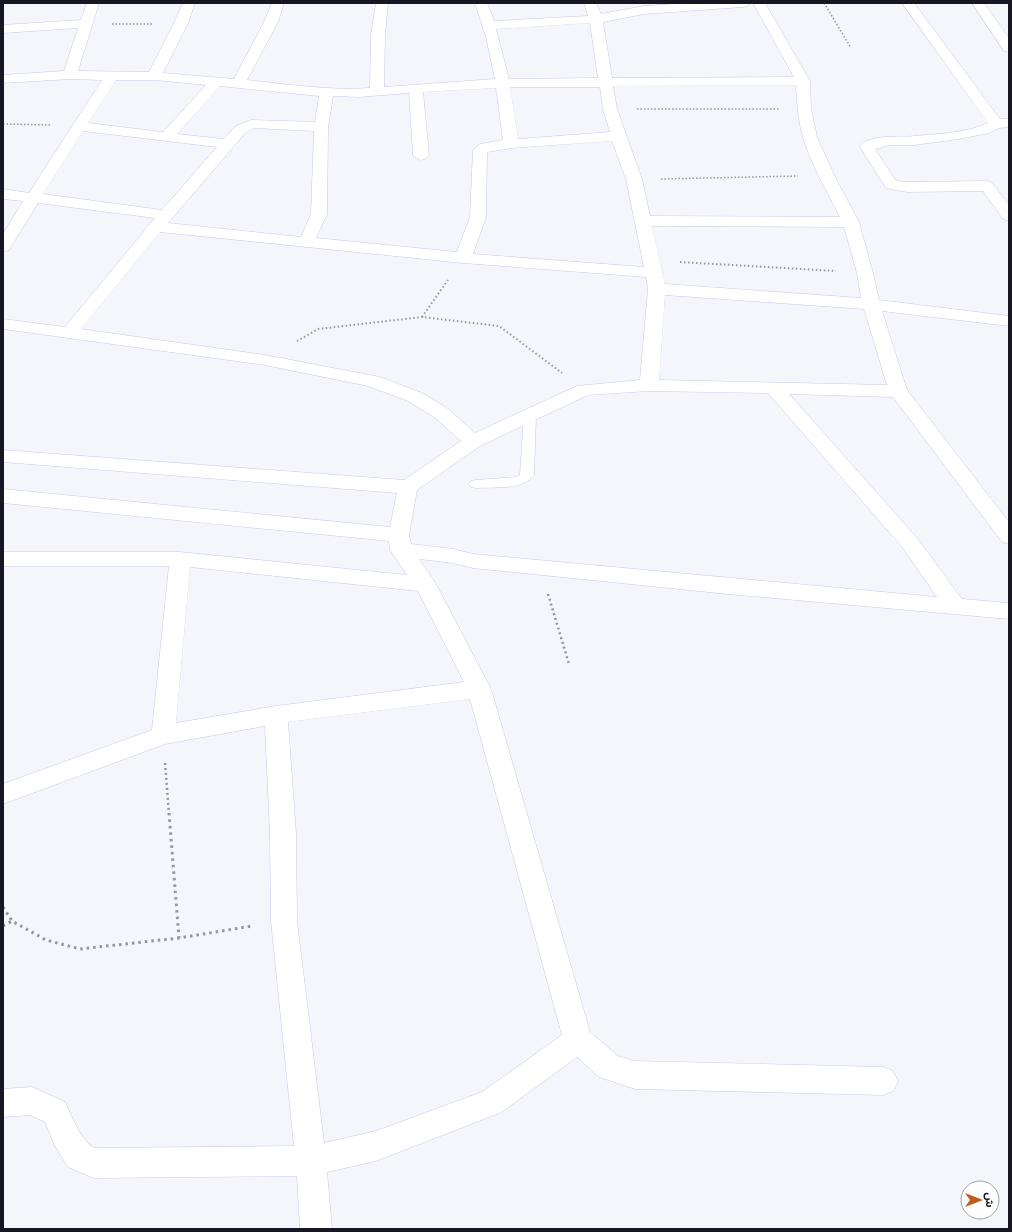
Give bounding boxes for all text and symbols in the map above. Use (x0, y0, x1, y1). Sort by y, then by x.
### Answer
north arrow (960, 1180, 1000, 1220)
text: ش (983, 1192, 997, 1208)

